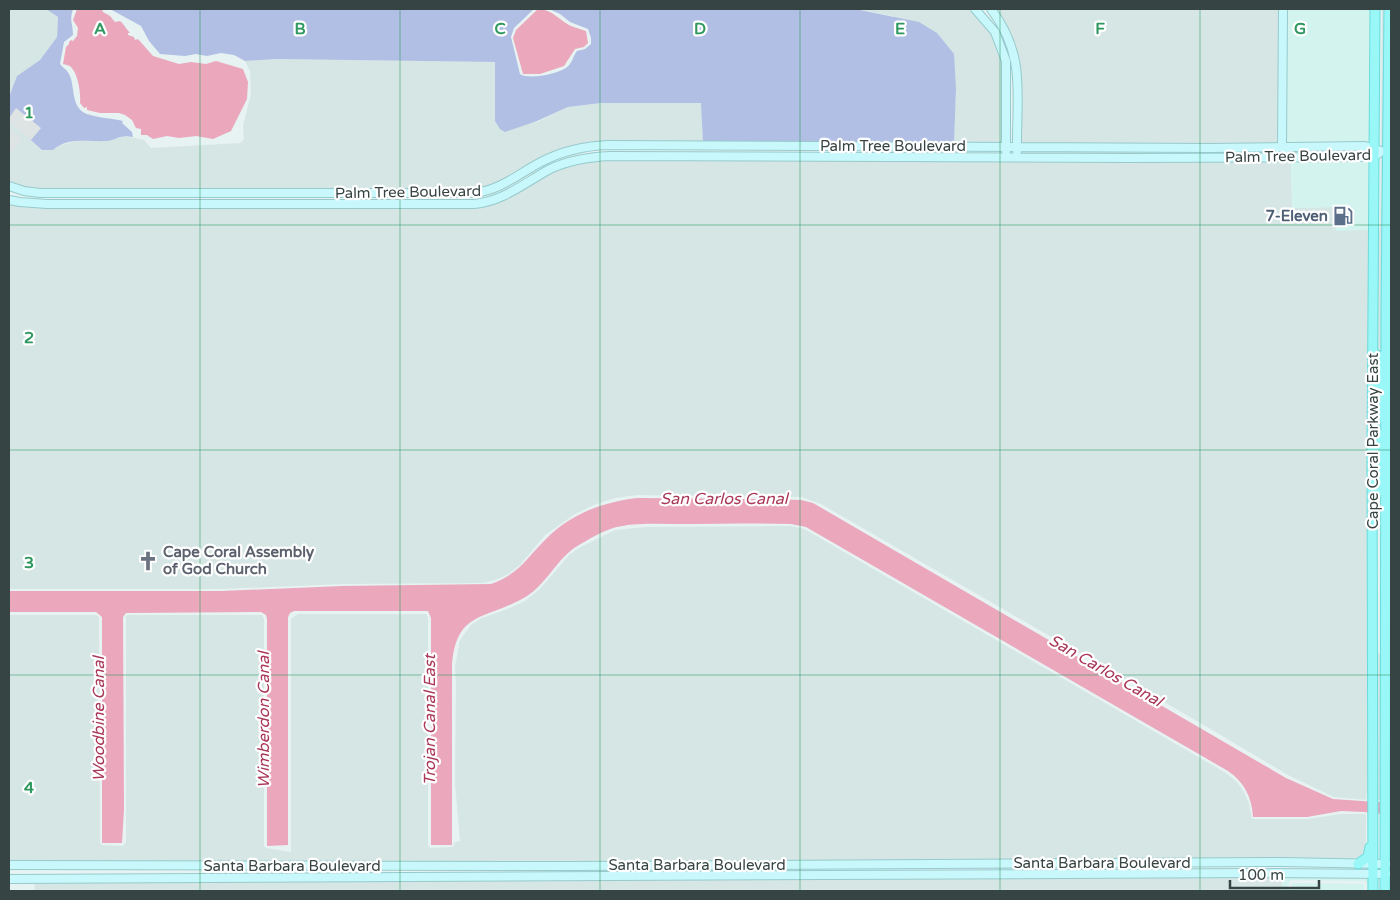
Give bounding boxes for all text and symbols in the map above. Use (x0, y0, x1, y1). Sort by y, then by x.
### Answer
text: A (94, 19, 106, 39)
text: B (294, 19, 306, 39)
text: C (494, 19, 506, 39)
text: D (694, 19, 706, 39)
text: E (895, 19, 905, 39)
text: F (1095, 19, 1105, 39)
text: G (1294, 19, 1306, 39)
text: 1 (24, 103, 34, 123)
street label: Palm Tree Boulevard (820, 137, 966, 155)
street label: Palm Tree Boulevard (1225, 146, 1371, 166)
street label: Palm Tree Boulevard (335, 182, 481, 202)
fuel station icon: 7-Eleven (1332, 205, 1354, 227)
place label: 7-Eleven (1266, 207, 1328, 225)
text: 2 (24, 328, 34, 348)
street label: Cape Coral Parkway East (1364, 352, 1382, 529)
water label: San Carlos Canal (660, 489, 790, 509)
place label: Cape Coral Assembly of God Church (163, 543, 314, 578)
church icon: Cape Coral Assembly of God Church (137, 550, 159, 572)
text: 3 (24, 553, 34, 573)
water label: San Carlos Canal (1045, 630, 1167, 712)
water label: Wimberdon Canal (254, 650, 274, 788)
water label: Trojan Canal East (420, 653, 440, 786)
water label: Woodbine Canal (89, 655, 109, 781)
text: 4 (24, 778, 34, 798)
street label: Santa Barbara Boulevard (1013, 854, 1191, 872)
street label: Santa Barbara Boulevard (608, 856, 786, 874)
street label: Santa Barbara Boulevard (203, 857, 381, 875)
scale bar (1230, 858, 1319, 890)
text: 100 m (1238, 866, 1284, 884)

